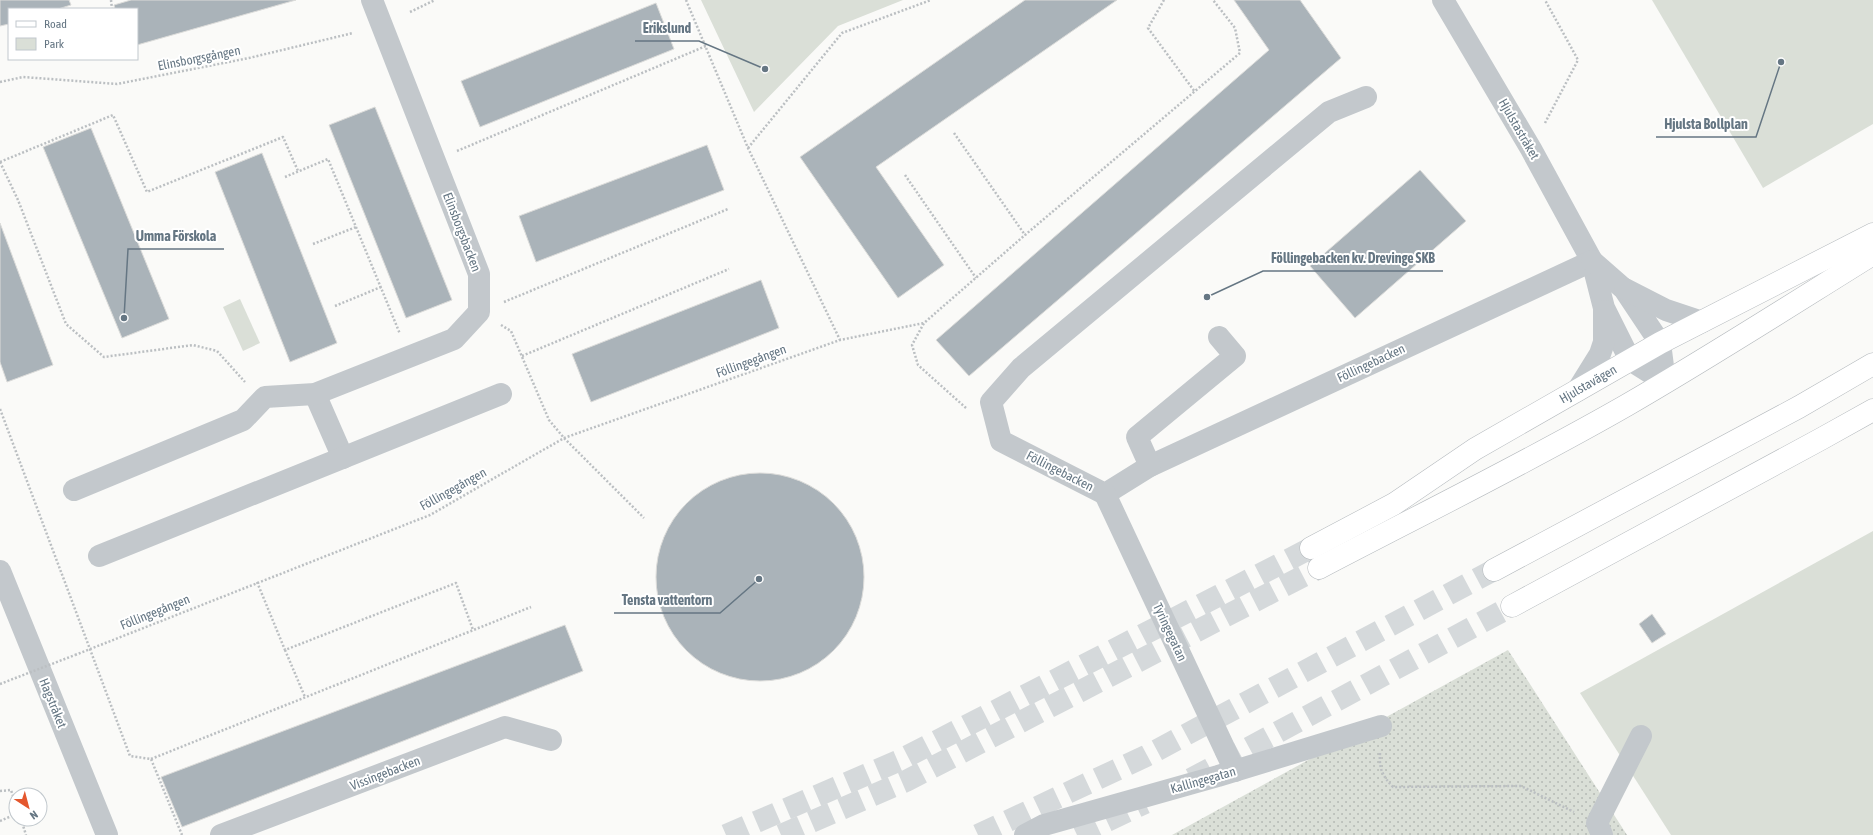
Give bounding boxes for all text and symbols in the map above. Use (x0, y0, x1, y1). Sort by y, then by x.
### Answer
legend (8, 8, 138, 60)
callout: Erikslund (635, 15, 699, 41)
text: Road (44, 17, 67, 31)
text: Erikslund (643, 20, 692, 36)
text: Park (44, 37, 65, 51)
street label: Elinsborgsgången (156, 43, 242, 73)
street label: Hjulstastråket (1496, 96, 1543, 162)
callout: Hjulsta Bollplan (1656, 111, 1756, 137)
text: Hjulsta Bollplan (1664, 116, 1748, 132)
street label: Elinsborgsbacken (440, 190, 484, 274)
callout: Umma Förskola (128, 223, 224, 249)
text: Umma Förskola (136, 228, 217, 244)
callout: Föllingebacken kv. Drevinge SKB (1263, 245, 1443, 271)
text: Föllingebacken kv. Drevinge SKB (1271, 250, 1435, 266)
street label: Föllingegången (714, 341, 788, 381)
street label: Föllingebacken (1335, 341, 1407, 385)
street label: Hjulstavägen (1557, 362, 1619, 406)
street label: Föllingebacken (1024, 448, 1096, 494)
street label: Föllingegången (417, 465, 489, 513)
callout: Tensta vattentorn (614, 587, 720, 613)
street label: Föllingegången (118, 591, 192, 633)
text: Tensta vattentorn (622, 592, 712, 608)
street label: Tyringegatan (1150, 601, 1190, 663)
street label: Hagstråket (36, 676, 70, 730)
street label: Vissingebacken (348, 753, 422, 793)
street label: Kallingegatan (1169, 764, 1237, 796)
north arrow (8, 787, 48, 827)
text: N (28, 808, 40, 822)

